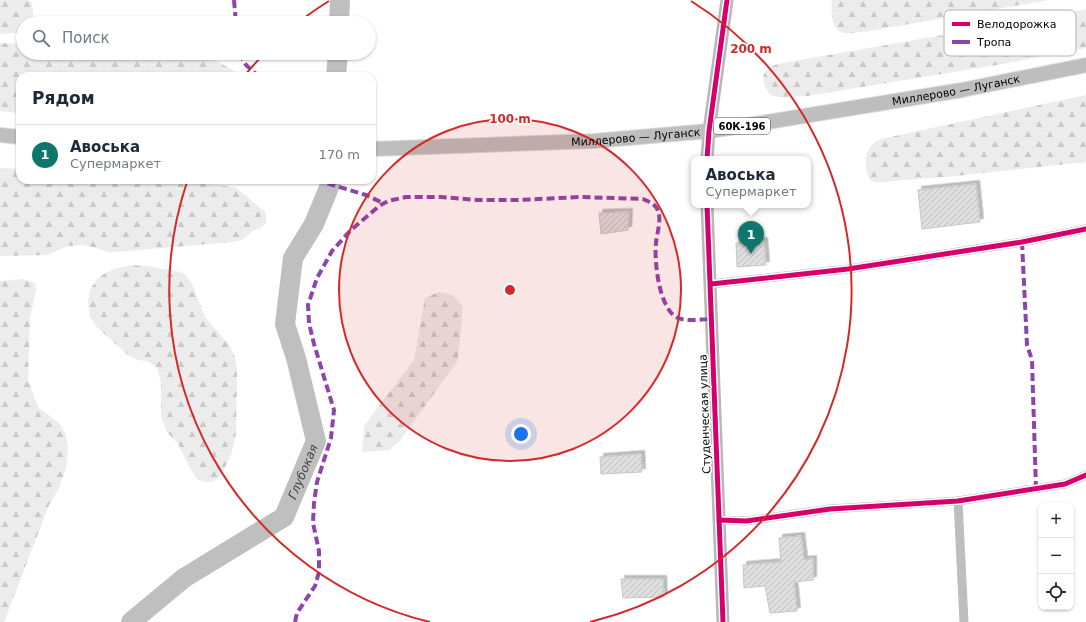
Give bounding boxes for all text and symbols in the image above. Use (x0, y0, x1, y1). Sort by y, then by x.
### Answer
legend (944, 10, 1076, 56)
search box (16, 16, 376, 60)
text: Велодорожка (977, 18, 1056, 31)
icon: search (30, 27, 52, 49)
text: Поиск (62, 29, 110, 47)
text: Тропа (976, 36, 1011, 49)
text: 200 m (730, 42, 772, 56)
street label: Миллерово — Луганск (891, 72, 1021, 108)
text: Рядом (32, 88, 95, 108)
text: 100 m (489, 112, 531, 126)
road number: 60К-196 (714, 118, 770, 134)
street label: Миллерово — Луганск (571, 125, 701, 148)
text: Авоська (70, 138, 140, 156)
text: 1 (40, 147, 50, 162)
text: 170 m (318, 147, 360, 162)
text: Супермаркет (70, 156, 161, 171)
popup (691, 156, 811, 208)
text: Авоська (706, 166, 776, 184)
text: Супермаркет (706, 184, 796, 199)
pin: 1 (738, 221, 764, 254)
centre of rings (503, 283, 517, 297)
street label: Студенческая улица (696, 354, 714, 474)
your location (511, 424, 531, 444)
water label: Глубокая (285, 442, 321, 501)
map controls (1038, 502, 1074, 610)
button: + (1038, 502, 1074, 538)
button: − (1038, 538, 1074, 574)
button: locate (1038, 574, 1074, 610)

